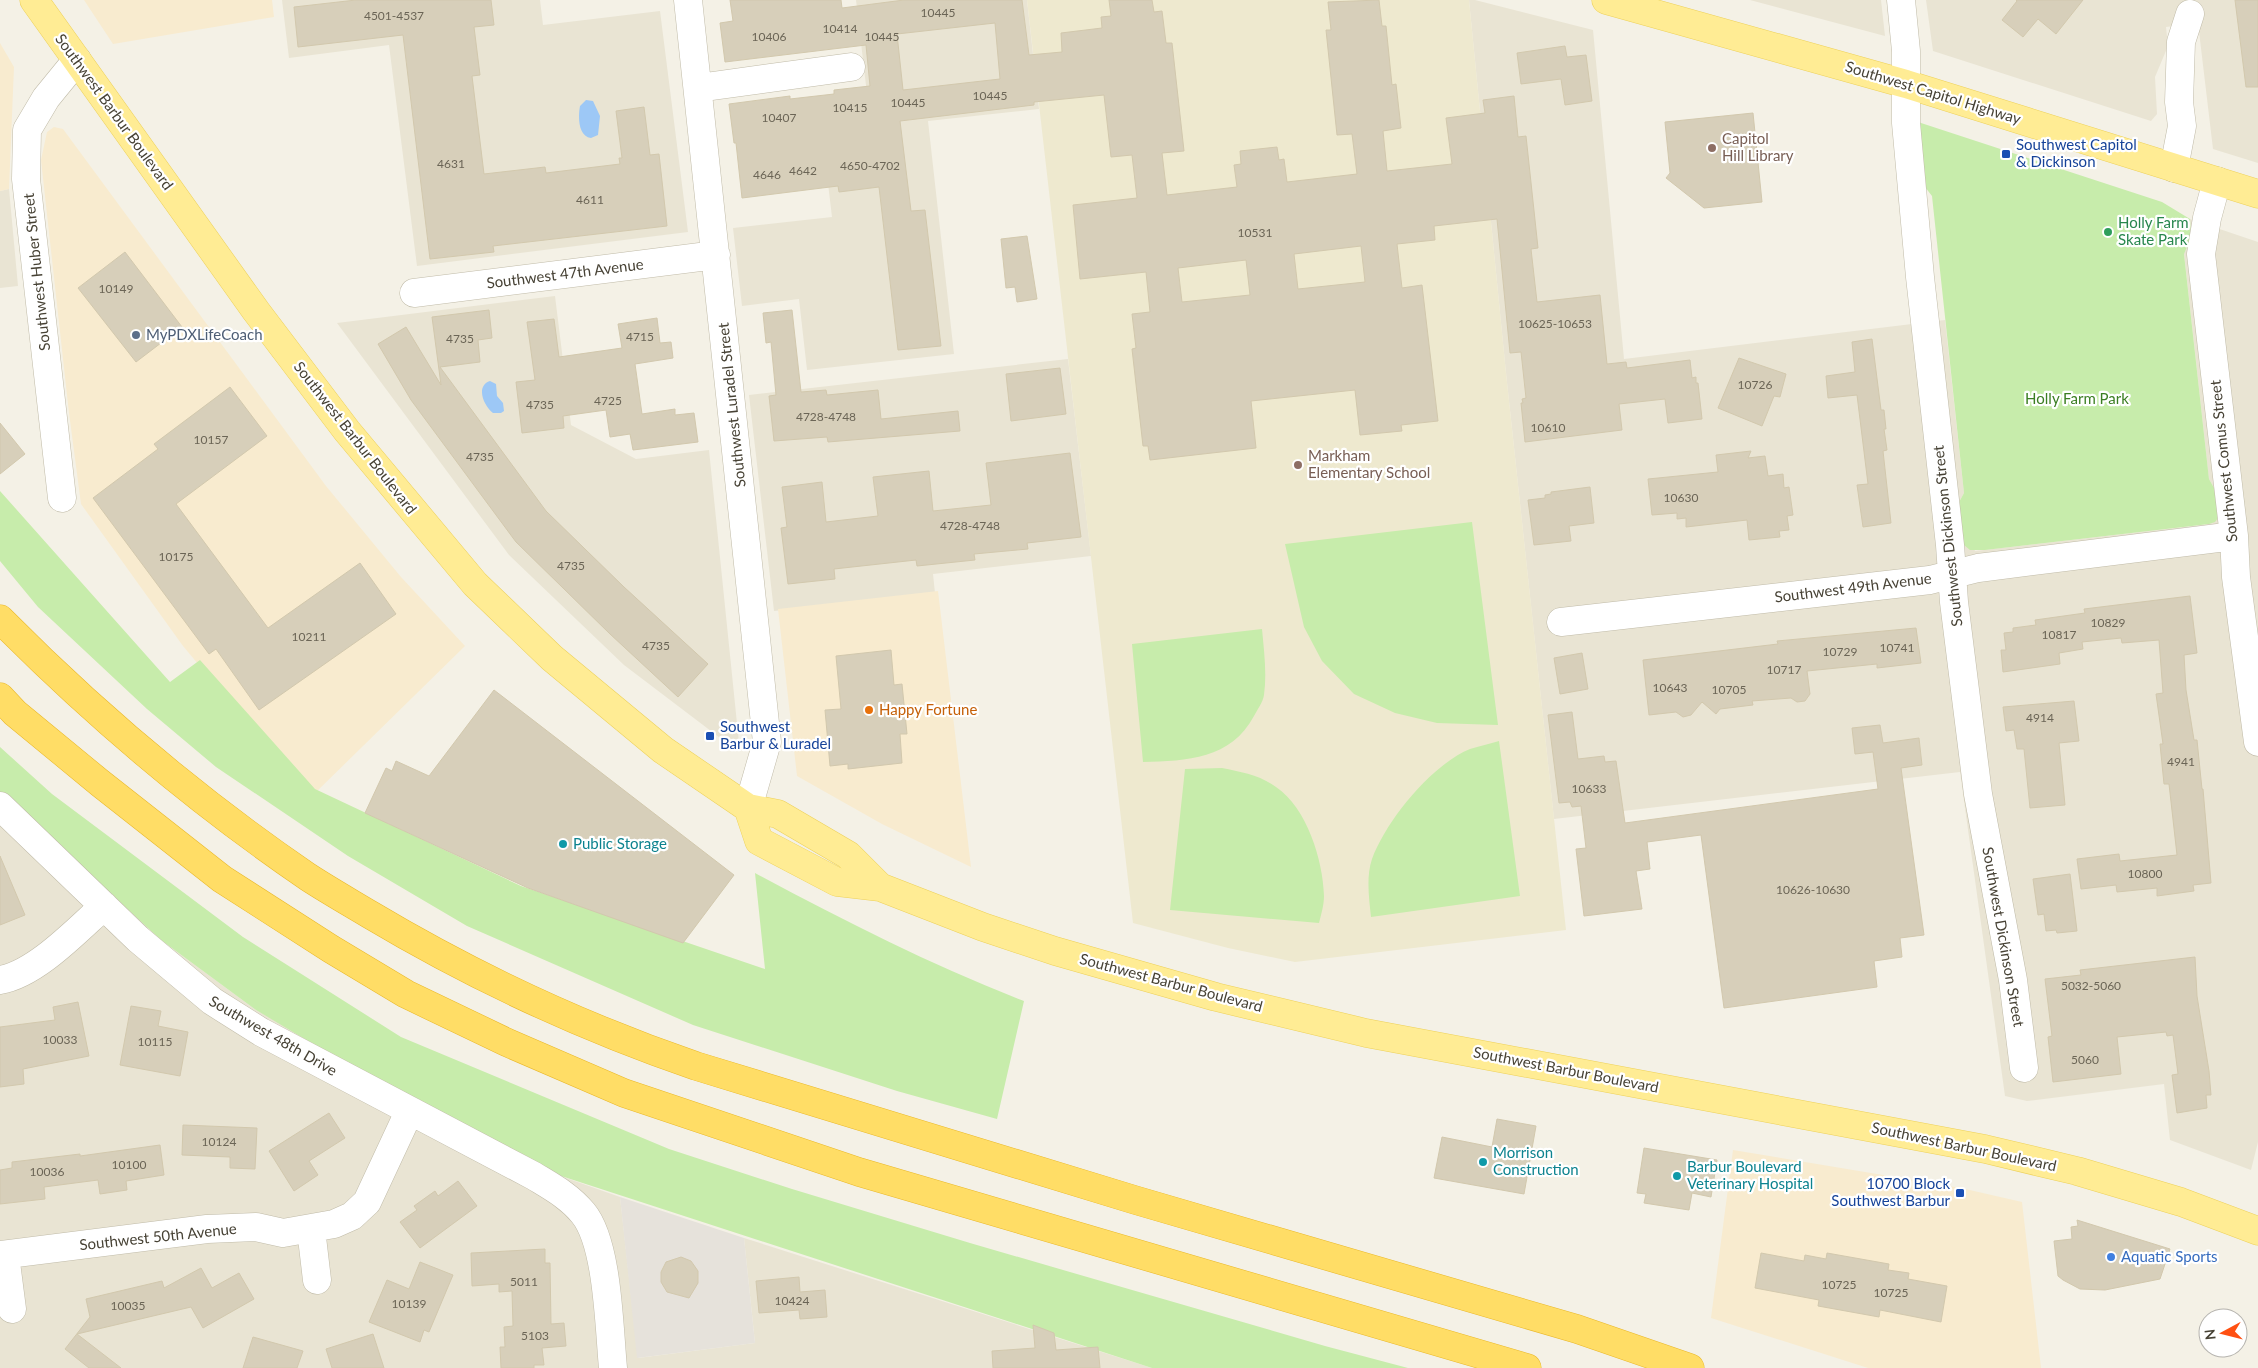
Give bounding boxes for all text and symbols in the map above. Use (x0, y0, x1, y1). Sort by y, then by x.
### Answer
house number: 10445 (921, 5, 955, 20)
house number: 4501-4537 (364, 8, 424, 23)
house number: 10414 (823, 21, 857, 36)
house number: 10406 (752, 29, 786, 44)
house number: 10445 (865, 29, 899, 44)
street label: Southwest Barbur Boulevard (52, 30, 178, 193)
street label: Southwest Capitol Highway (1843, 57, 2023, 127)
house number: 10445 (973, 88, 1007, 103)
house number: 10445 (891, 95, 925, 110)
house number: 10415 (833, 100, 867, 115)
house number: 10407 (762, 110, 796, 125)
place label: Capitol Hill Library (1722, 129, 1794, 164)
place label: Southwest Capitol & Dickinson (2016, 135, 2137, 170)
marker: Capitol Hill Library (1706, 142, 1718, 154)
marker: Southwest Capitol & Dickinson (2000, 148, 2012, 160)
house number: 4631 (437, 156, 465, 171)
house number: 4650-4702 (840, 158, 900, 173)
house number: 4642 (789, 163, 817, 178)
house number: 4646 (753, 167, 781, 182)
street label: Southwest Huber Street (19, 192, 53, 352)
house number: 4611 (576, 192, 604, 207)
place label: Holly Farm Skate Park (2118, 213, 2189, 248)
house number: 10531 (1238, 225, 1272, 240)
marker: Holly Farm Skate Park (2102, 226, 2114, 238)
street label: Southwest 47th Avenue (485, 254, 645, 292)
house number: 10149 (99, 281, 133, 296)
house number: 10625-10653 (1518, 316, 1592, 331)
street label: Southwest Luradel Street (713, 321, 749, 488)
place label: MyPDXLifeCoach (146, 325, 263, 343)
marker: MyPDXLifeCoach (130, 329, 142, 341)
house number: 4715 (626, 329, 654, 344)
house number: 4735 (446, 331, 474, 346)
street label: Southwest Barbur Boulevard (291, 358, 421, 517)
house number: 10726 (1738, 377, 1772, 392)
street label: Southwest Comus Street (2205, 379, 2240, 543)
park label: Holly Farm Park (2025, 389, 2129, 407)
house number: 4725 (594, 393, 622, 408)
house number: 4735 (526, 397, 554, 412)
house number: 4728-4748 (796, 409, 856, 424)
house number: 10610 (1531, 420, 1565, 435)
house number: 10157 (194, 432, 228, 447)
street label: Southwest Dickinson Street (1928, 444, 1965, 628)
place label: Markham Elementary School (1308, 446, 1430, 481)
house number: 4735 (466, 449, 494, 464)
marker: Markham Elementary School (1292, 459, 1304, 471)
house number: 10630 (1664, 490, 1698, 505)
house number: 4728-4748 (940, 518, 1000, 533)
house number: 10175 (159, 549, 193, 564)
house number: 4735 (557, 558, 585, 573)
street label: Southwest 49th Avenue (1773, 568, 1933, 606)
house number: 10829 (2091, 615, 2125, 630)
house number: 10817 (2042, 627, 2076, 642)
house number: 10211 (292, 629, 326, 644)
house number: 4735 (642, 638, 670, 653)
house number: 10741 (1880, 640, 1914, 655)
house number: 10729 (1823, 644, 1857, 659)
house number: 10717 (1767, 662, 1801, 677)
house number: 10643 (1653, 680, 1687, 695)
house number: 10705 (1712, 682, 1746, 697)
place label: Happy Fortune (879, 700, 977, 718)
marker: Happy Fortune (863, 704, 875, 716)
house number: 4914 (2026, 710, 2054, 725)
place label: Southwest Barbur & Luradel (720, 717, 831, 752)
marker: Southwest Barbur & Luradel (704, 730, 716, 742)
house number: 4941 (2167, 754, 2195, 769)
house number: 10633 (1572, 781, 1606, 796)
place label: Public Storage (573, 834, 667, 852)
marker: Public Storage (557, 838, 569, 850)
street label: Southwest Dickinson Street (1979, 845, 2029, 1029)
house number: 10800 (2128, 866, 2162, 881)
house number: 10626-10630 (1776, 882, 1850, 897)
street label: Southwest Barbur Boulevard (1078, 949, 1265, 1015)
house number: 5032-5060 (2061, 978, 2121, 993)
street label: Southwest 48th Drive (206, 991, 341, 1079)
house number: 10033 (43, 1032, 77, 1047)
house number: 10115 (138, 1034, 172, 1049)
street label: Southwest Barbur Boulevard (1472, 1042, 1660, 1096)
house number: 5060 (2071, 1052, 2099, 1067)
street label: Southwest Barbur Boulevard (1870, 1118, 2058, 1174)
house number: 10124 (202, 1134, 236, 1149)
place label: Morrison Construction (1493, 1143, 1579, 1178)
marker: Morrison Construction (1477, 1156, 1489, 1168)
house number: 10100 (112, 1157, 146, 1172)
place label: Barbur Boulevard Veterinary Hospital (1687, 1157, 1813, 1192)
house number: 10036 (30, 1164, 64, 1179)
marker: Barbur Boulevard Veterinary Hospital (1671, 1170, 1683, 1182)
place label: 10700 Block Southwest Barbur (1831, 1174, 1951, 1209)
marker: 10700 Block Southwest Barbur (1954, 1187, 1966, 1199)
street label: Southwest 50th Avenue (78, 1219, 238, 1253)
place label: Aquatic Sports (2121, 1247, 2218, 1265)
marker: Aquatic Sports (2105, 1251, 2117, 1263)
house number: 5011 (510, 1274, 538, 1289)
house number: 10725 (1822, 1277, 1856, 1292)
house number: 10725 (1874, 1285, 1908, 1300)
house number: 10424 (775, 1293, 809, 1308)
house number: 10139 (392, 1296, 426, 1311)
house number: 10035 (111, 1298, 145, 1313)
north arrow (2198, 1308, 2248, 1358)
house number: 5103 (521, 1328, 549, 1343)
text: N (2201, 1328, 2219, 1341)

